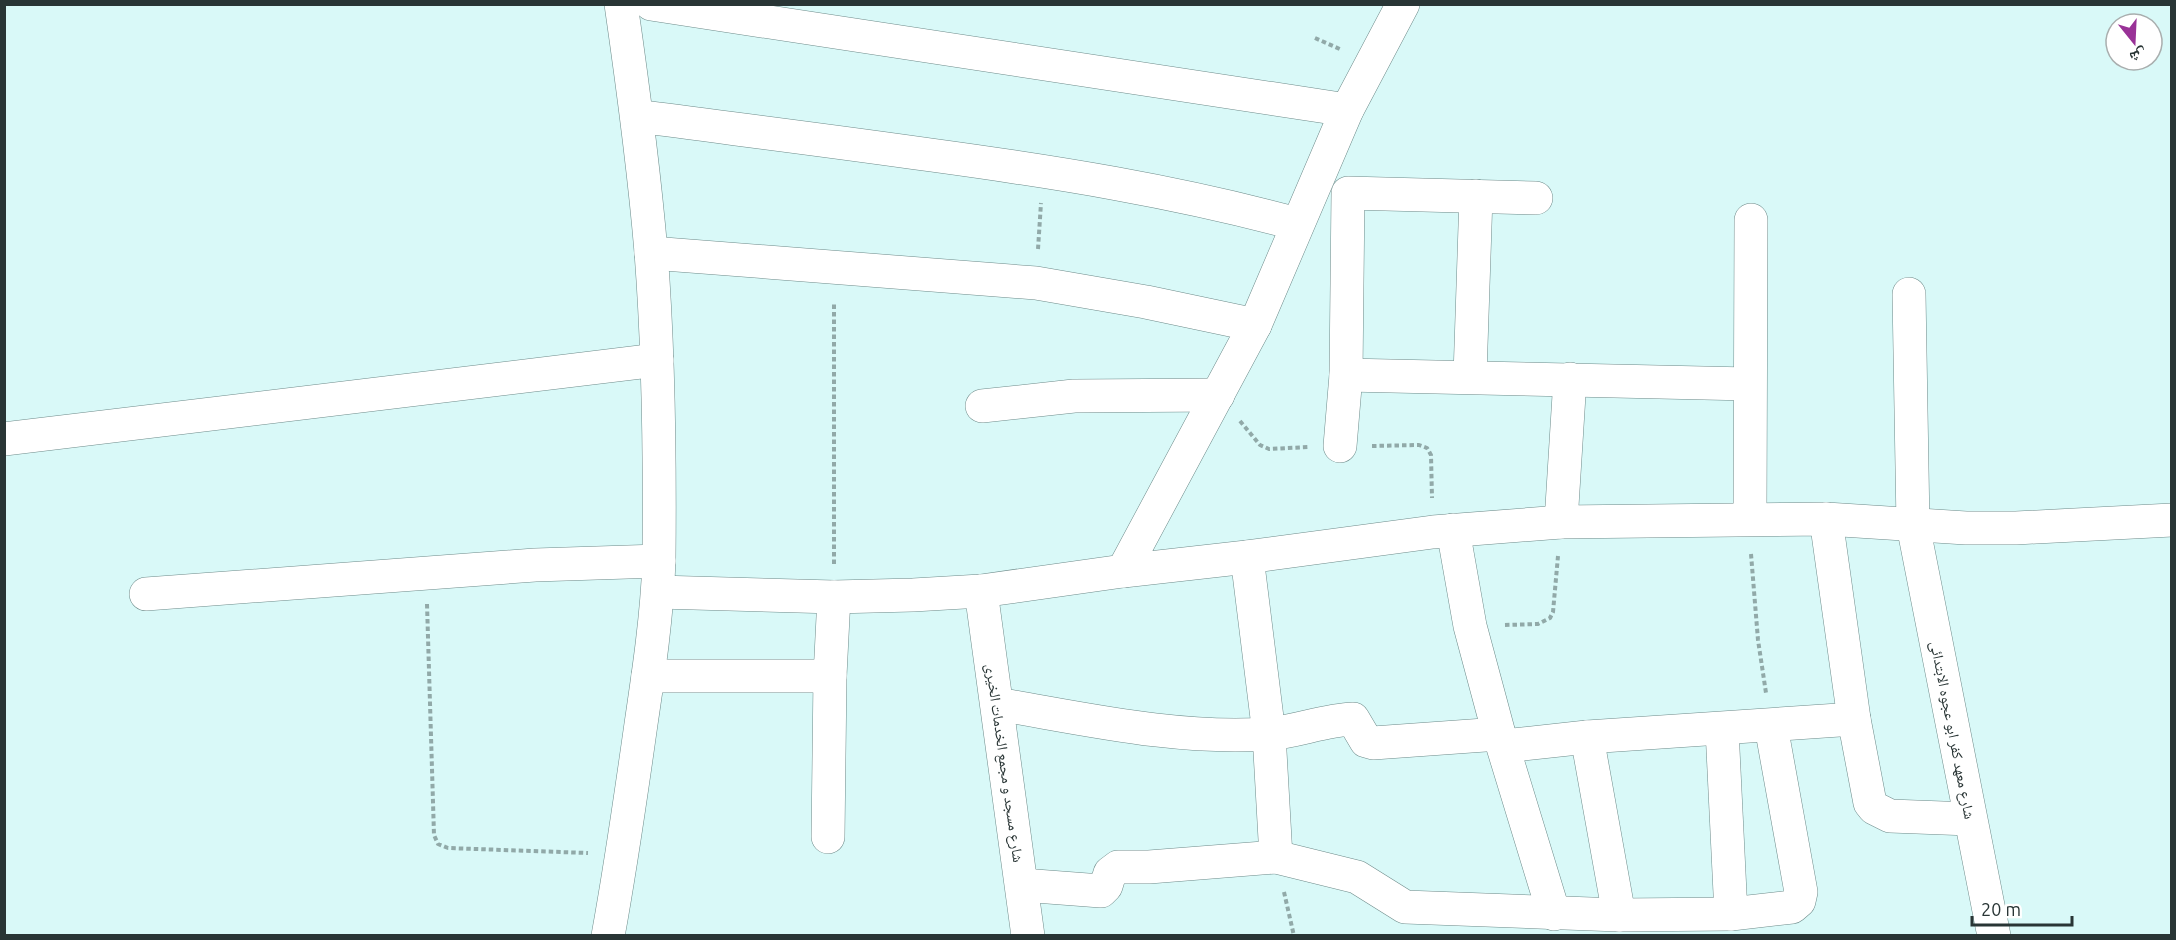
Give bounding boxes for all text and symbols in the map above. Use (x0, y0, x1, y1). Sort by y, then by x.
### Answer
north arrow (2104, 12, 2164, 72)
text: ش (2127, 44, 2149, 67)
street label: شارع معهد كفر ابو عجوه الابتدائى (1925, 640, 1979, 821)
street label: شارع مسجد و مجمع الخدمات الخيرى (981, 663, 1027, 864)
scale bar (1972, 889, 2072, 927)
text: 20 m (1981, 899, 2021, 919)

